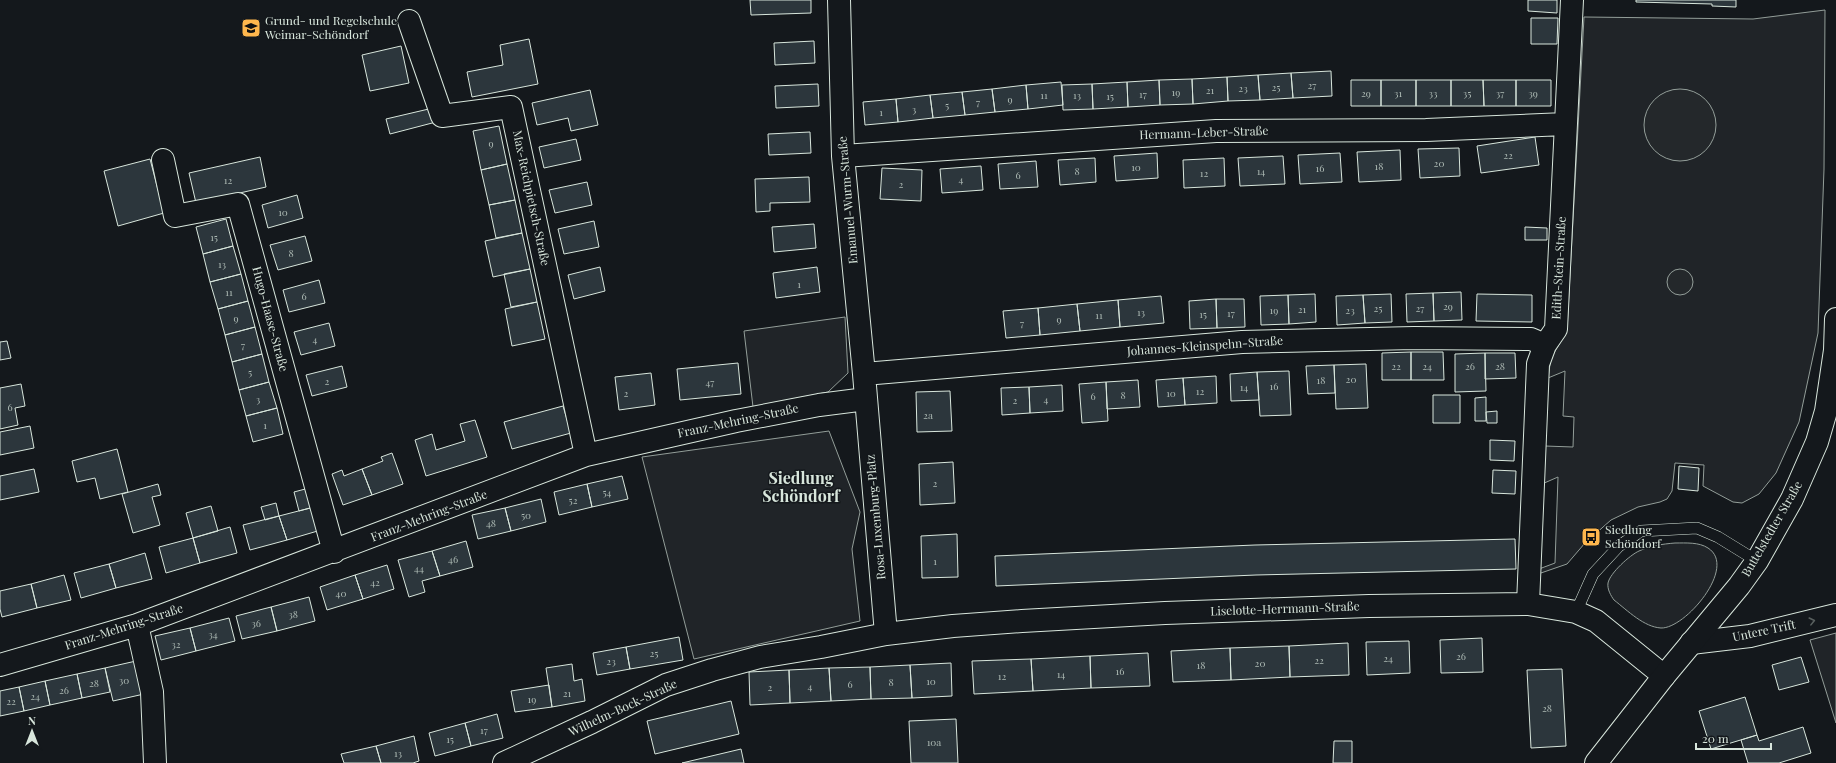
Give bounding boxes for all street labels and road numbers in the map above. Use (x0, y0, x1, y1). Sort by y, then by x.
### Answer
street label: Hermann-Leber-Straße (1139, 122, 1269, 142)
street label: Max-Reichpietsch-Straße (510, 128, 554, 267)
street label: Emanuel-Wurm-Straße (833, 136, 861, 265)
street label: Edith-Stein-Straße (1547, 216, 1569, 320)
street label: Hugo-Haase-Straße (249, 264, 293, 373)
street label: Johannes-Kleinspehn-Straße (1125, 332, 1284, 359)
street label: Franz-Mehring-Straße (676, 399, 800, 441)
street label: Rosa-Luxemburg-Platz (862, 453, 888, 580)
street label: Buttelstedter Straße (1737, 478, 1805, 579)
street label: Franz-Mehring-Straße (368, 485, 489, 545)
street label: Liselotte-Herrmann-Straße (1210, 597, 1360, 619)
street label: Franz-Mehring-Straße (63, 599, 185, 653)
street label: Untere Trift (1731, 615, 1797, 644)
street label: Wilhelm-Bock-Straße (565, 675, 679, 740)

